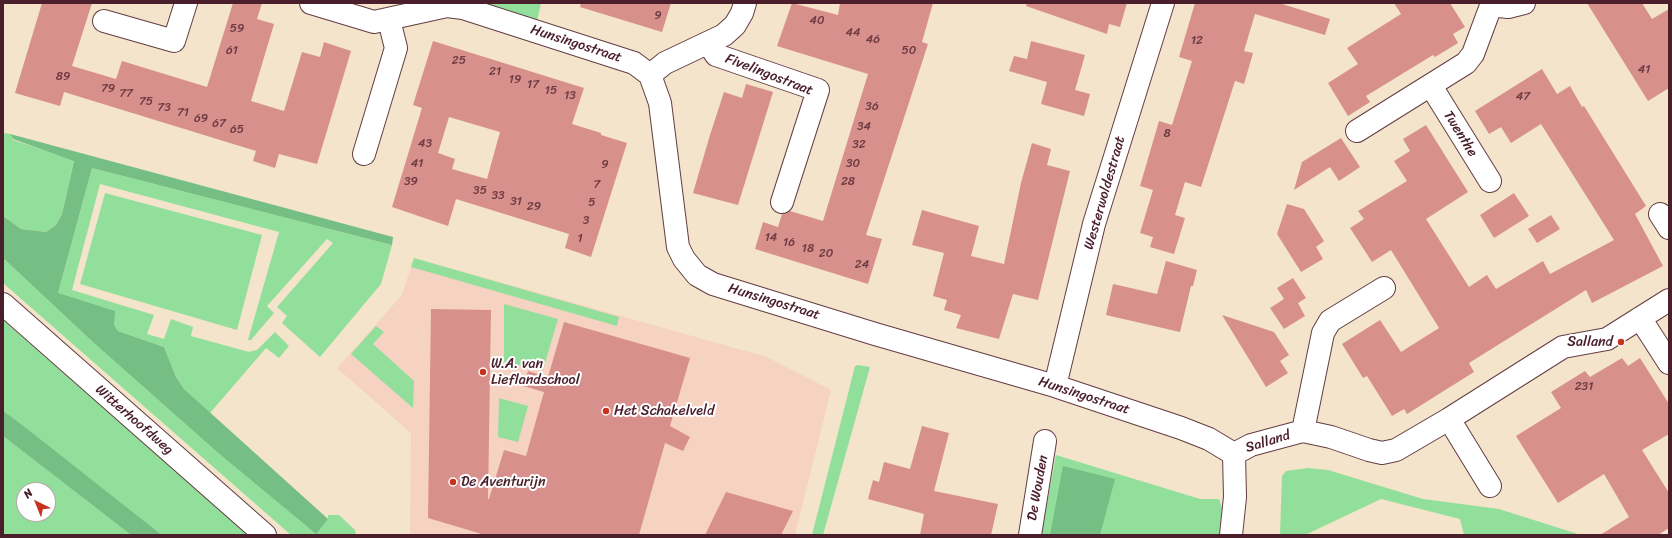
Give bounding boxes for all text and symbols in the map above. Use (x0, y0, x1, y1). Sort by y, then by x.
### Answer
house number: 9 (654, 9, 662, 23)
house number: 40 (809, 14, 825, 28)
street label: Hunsingostraat (528, 21, 624, 67)
house number: 59 (230, 22, 244, 36)
house number: 44 (846, 26, 860, 40)
house number: 46 (866, 33, 880, 47)
house number: 12 (1191, 34, 1203, 48)
house number: 61 (226, 44, 238, 58)
house number: 50 (902, 44, 916, 58)
street label: Fivelingostraat (723, 51, 815, 99)
house number: 25 (452, 54, 466, 68)
house number: 41 (1638, 63, 1650, 77)
house number: 21 (489, 65, 501, 79)
house number: 89 (56, 70, 70, 84)
house number: 19 (509, 73, 521, 87)
house number: 17 (527, 78, 539, 92)
house number: 79 (101, 82, 115, 96)
house number: 15 (545, 84, 557, 98)
house number: 77 (119, 87, 133, 101)
house number: 13 (564, 89, 576, 103)
house number: 47 (1516, 90, 1530, 104)
house number: 75 (139, 95, 153, 109)
house number: 36 (865, 100, 879, 114)
house number: 73 (157, 101, 171, 115)
house number: 71 (177, 106, 189, 120)
street label: Twenthe (1439, 108, 1481, 160)
house number: 69 (194, 112, 208, 126)
house number: 67 (212, 117, 226, 131)
house number: 34 (857, 120, 871, 134)
house number: 65 (230, 123, 244, 137)
house number: 8 (1163, 127, 1171, 141)
street label: Westerwoldestraat (1081, 134, 1129, 252)
house number: 43 (418, 137, 432, 151)
house number: 32 (852, 138, 866, 152)
house number: 41 (411, 157, 423, 171)
house number: 30 (846, 157, 860, 171)
house number: 9 (601, 158, 609, 172)
house number: 39 (404, 175, 418, 189)
house number: 28 (841, 175, 855, 189)
house number: 7 (594, 178, 600, 192)
house number: 35 (473, 184, 487, 198)
house number: 33 (491, 189, 505, 203)
house number: 31 (510, 195, 522, 209)
house number: 5 (588, 196, 596, 210)
house number: 29 (527, 200, 541, 214)
house number: 3 (583, 214, 589, 228)
house number: 14 (765, 231, 777, 245)
house number: 1 (577, 232, 583, 246)
house number: 16 (783, 236, 795, 250)
house number: 18 (802, 242, 814, 256)
house number: 20 (819, 247, 833, 261)
house number: 24 (855, 258, 869, 272)
street label: Hunsingostraat (726, 280, 822, 324)
place label: Salland (1567, 334, 1613, 350)
marker: Salland (1616, 337, 1626, 347)
place label: W.A. van Lieflandschool (491, 356, 580, 388)
marker: W.A. van Lieflandschool (478, 367, 488, 377)
street label: Hunsingostraat (1036, 373, 1132, 419)
house number: 231 (1575, 380, 1593, 394)
street label: Witterhoofdweg (92, 382, 176, 458)
place label: Het Schakelveld (614, 403, 714, 419)
marker: Het Schakelveld (601, 406, 611, 416)
street label: Salland (1244, 427, 1292, 457)
street label: De Wouden (1024, 454, 1052, 522)
place label: De Aventurijn (461, 474, 546, 490)
marker: De Aventurijn (448, 477, 458, 487)
north arrow (16, 482, 56, 522)
text: N (19, 484, 37, 503)

